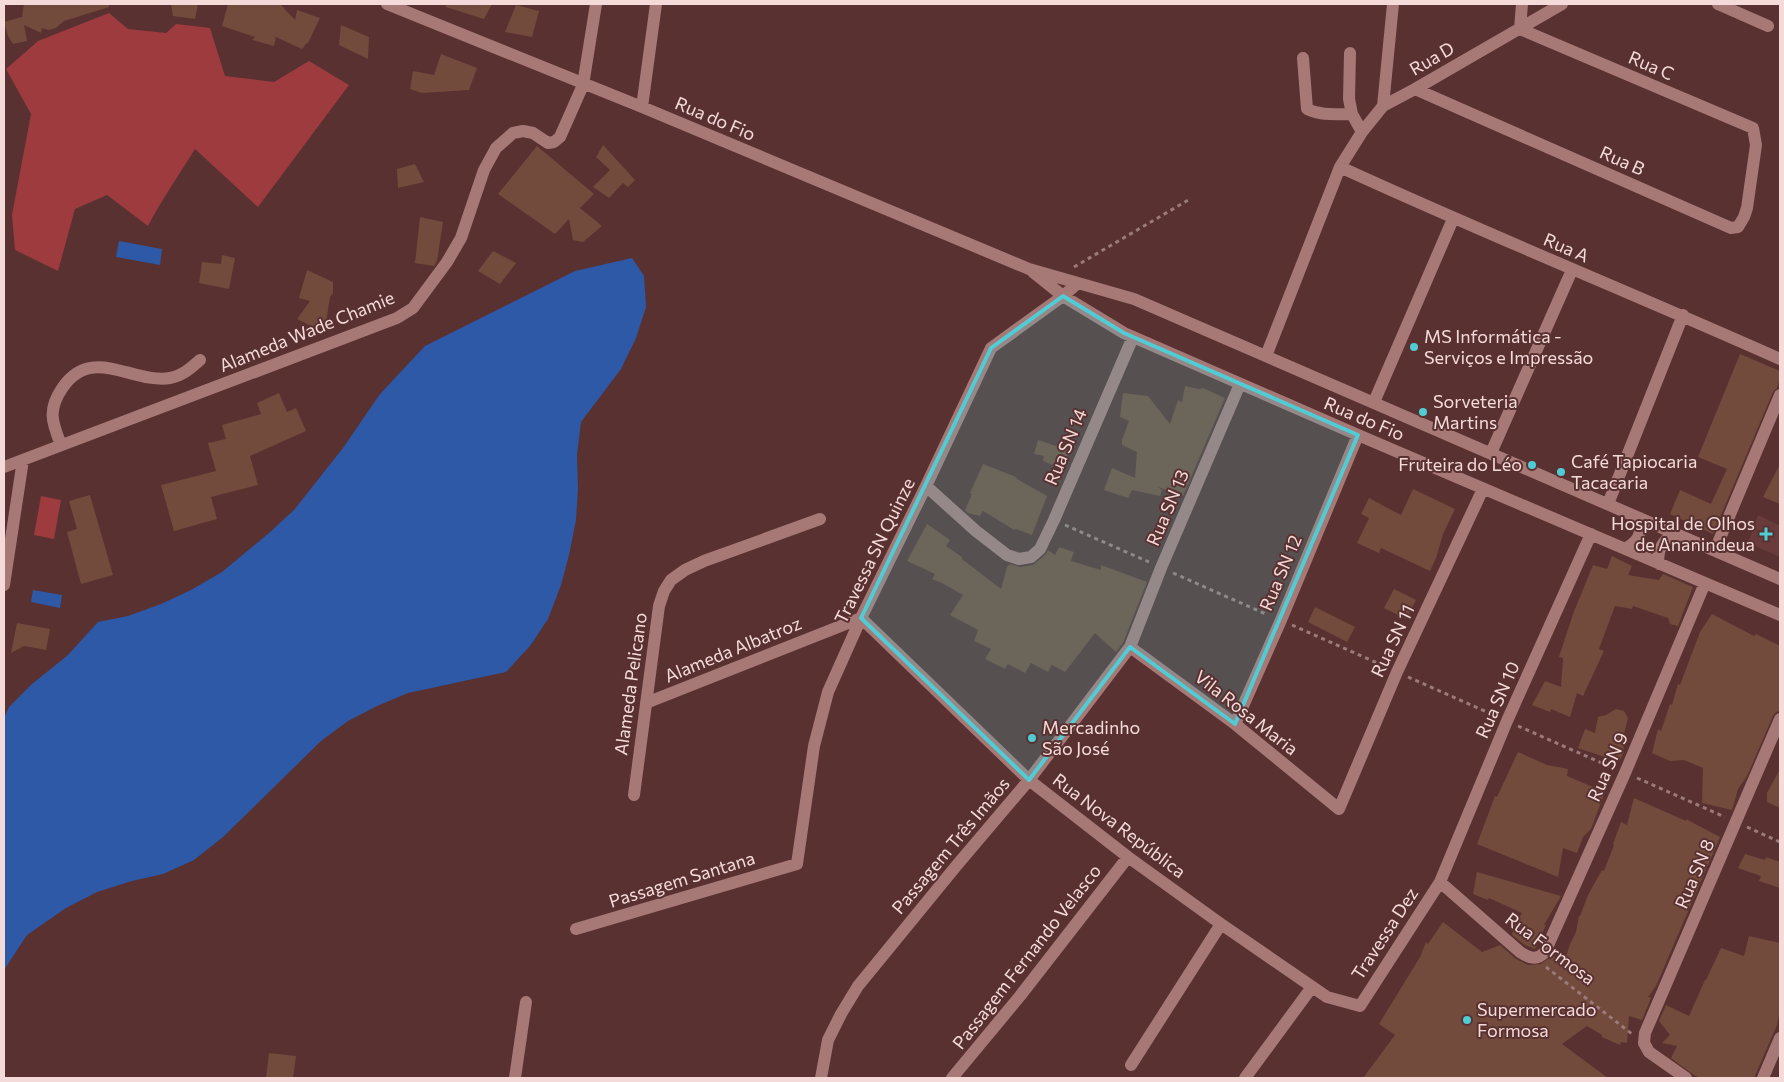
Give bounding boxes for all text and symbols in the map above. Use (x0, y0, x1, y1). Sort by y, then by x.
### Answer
street label: Rua D (1405, 37, 1458, 80)
street label: Rua C (1625, 46, 1677, 84)
street label: Rua do Fio (672, 91, 759, 145)
street label: Rua B (1597, 141, 1648, 180)
street label: Rua A (1540, 228, 1592, 266)
street label: Alameda Wade Chamie (216, 286, 397, 376)
place label: MS Informática - Serviços e Impressão (1424, 325, 1593, 368)
marker: MS Informática - Serviços e Impressão (1408, 341, 1420, 353)
place label: Sorveteria Martins (1433, 390, 1518, 433)
street label: Rua do Fio (1321, 391, 1408, 445)
street label: Rua SN 14 (1039, 405, 1091, 488)
marker: Sorveteria Martins (1417, 406, 1429, 418)
place label: Café Tapiocaria Tacacaria (1571, 450, 1697, 493)
place label: Fruteira do Léo (1398, 453, 1522, 475)
marker: Fruteira do Léo (1526, 459, 1538, 471)
street label: Rua SN 13 (1141, 466, 1193, 549)
marker: Café Tapiocaria Tacacaria (1555, 466, 1567, 478)
street label: Travessa SN Quinze (829, 474, 919, 627)
place label: Hospital de Olhos de Ananindeua (1611, 512, 1755, 555)
marker: Hospital de Olhos de Ananindeua (1759, 527, 1773, 541)
street label: Rua SN 12 (1254, 531, 1306, 614)
street label: Rua SN 11 (1366, 601, 1419, 681)
street label: Alameda Pelicano (609, 611, 651, 757)
street label: Alameda Albatroz (661, 612, 804, 687)
street label: Rua SN 10 (1470, 658, 1524, 741)
street label: Vila Rosa Maria (1191, 665, 1303, 759)
place label: Mercadinho São José (1042, 716, 1140, 759)
street label: Rua SN 9 (1582, 729, 1632, 805)
marker: Mercadinho São José (1026, 732, 1038, 744)
street label: Rua Nova República (1049, 768, 1190, 882)
street label: Passagem Três Imãos (887, 773, 1014, 918)
street label: Rua SN 8 (1670, 835, 1719, 912)
street label: Passagem Santana (606, 846, 757, 912)
street label: Passagem Fernando Velasco (947, 860, 1105, 1053)
street label: Travessa Dez (1346, 883, 1422, 984)
street label: Rua Formosa (1501, 907, 1600, 989)
place label: Supermercado Formosa (1477, 998, 1597, 1041)
marker: Supermercado Formosa (1461, 1014, 1473, 1026)

